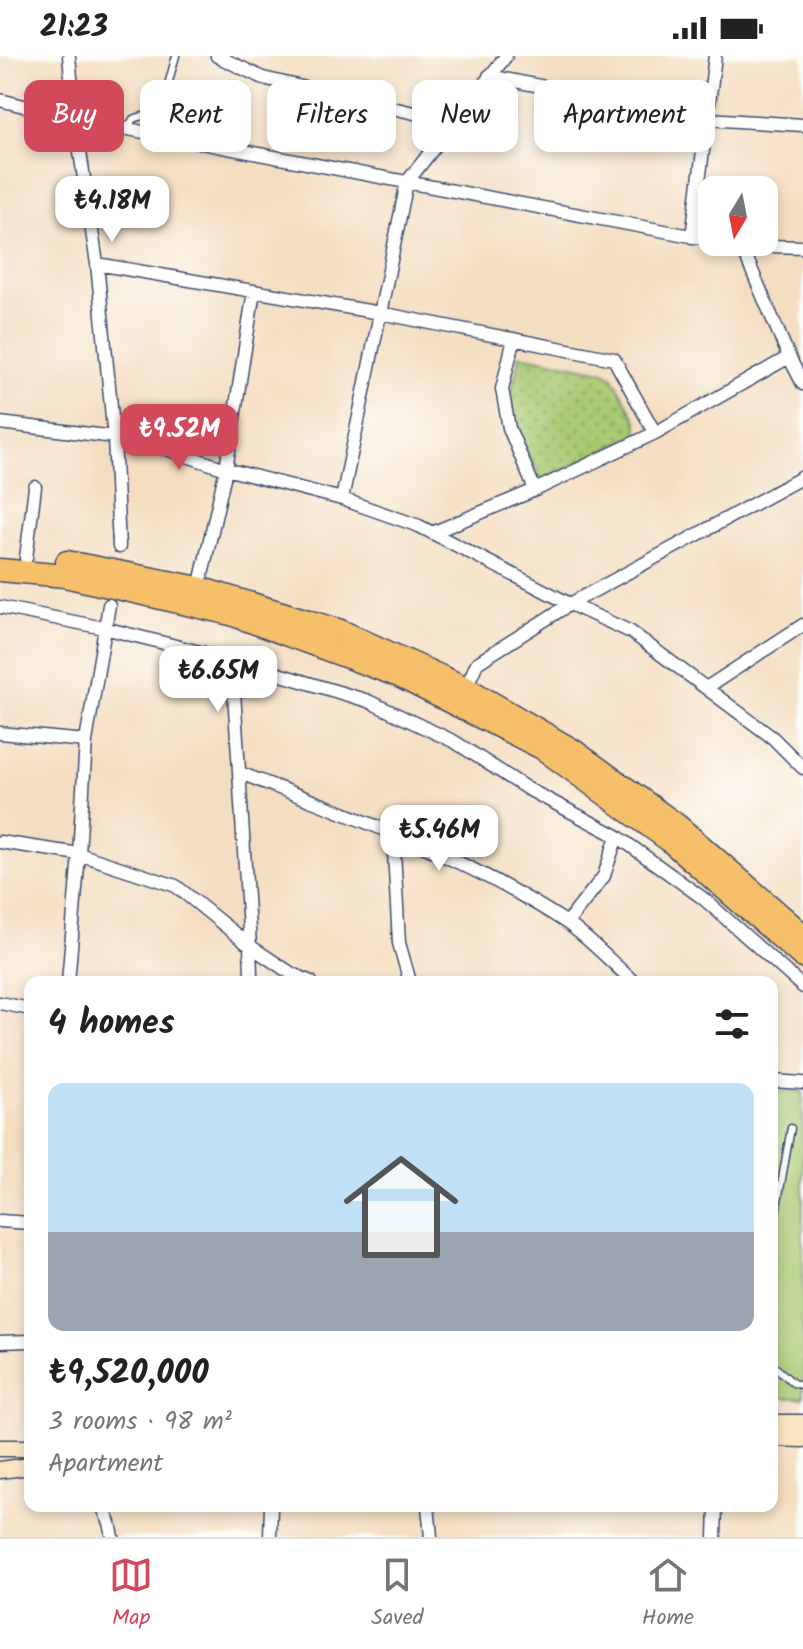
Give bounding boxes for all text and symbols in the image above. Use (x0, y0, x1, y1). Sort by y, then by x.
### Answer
text: 21:23 (40, 4, 108, 52)
chip: Buy (24, 80, 124, 152)
chip: Rent (140, 80, 251, 152)
chip: Filters (267, 80, 396, 152)
chip: New (412, 80, 518, 152)
chip: Apartment (534, 80, 715, 152)
pin: ₺4.18M (47, 176, 177, 244)
north arrow (698, 176, 778, 256)
map controls (698, 176, 778, 256)
text: ₺4.18M (73, 181, 151, 223)
pin: ₺9.52M (114, 404, 244, 472)
text: ₺9.52M (138, 409, 220, 451)
pin: ₺6.65M (153, 646, 283, 714)
text: ₺6.65M (177, 651, 259, 693)
pin: ₺5.46M (374, 805, 504, 873)
text: ₺5.46M (398, 810, 480, 852)
text: 4 homes (48, 997, 175, 1051)
icon: filters (710, 1002, 754, 1046)
icon: home (329, 1135, 473, 1279)
text: ₺9,520,000 (48, 1347, 209, 1401)
text: 3 rooms · 98 m² (48, 1401, 232, 1443)
text: Apartment (48, 1443, 163, 1485)
tab: Map (109, 1553, 153, 1636)
tab: Saved (371, 1553, 424, 1636)
tab: Home (642, 1553, 694, 1636)

